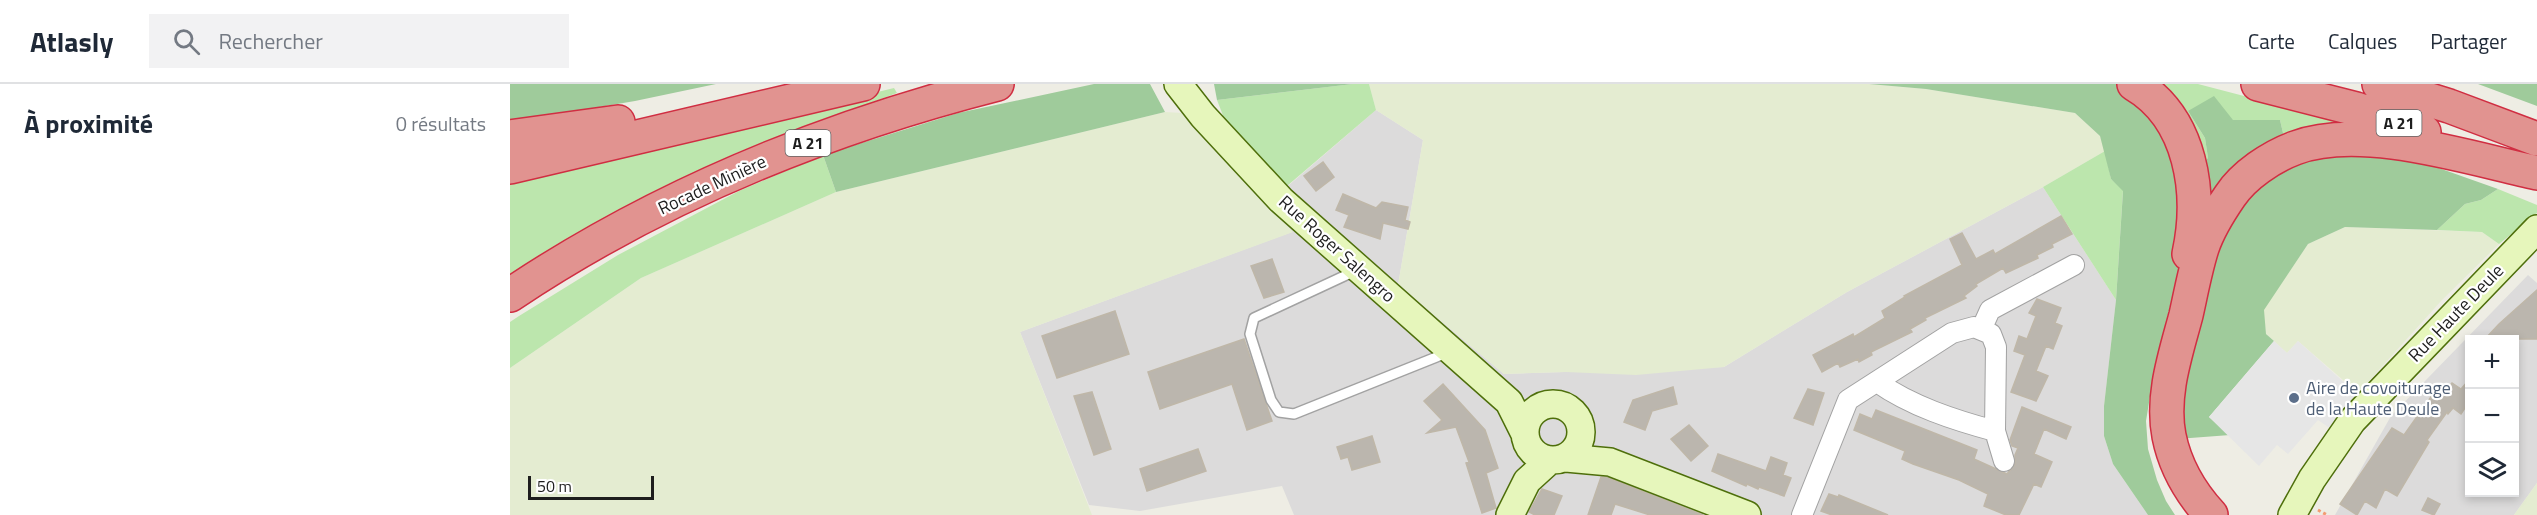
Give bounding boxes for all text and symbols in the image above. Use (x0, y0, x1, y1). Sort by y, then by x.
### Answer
search box (149, 14, 569, 68)
text: Atlasly (30, 20, 113, 63)
text: Rechercher (218, 24, 323, 58)
icon: search (170, 25, 203, 58)
text: Carte (2248, 25, 2295, 57)
text: Calques (2328, 25, 2397, 57)
text: Partager (2430, 25, 2507, 57)
text: À proximité (24, 104, 153, 143)
text: 0 résultats (396, 108, 486, 139)
road number: A 21 (2376, 110, 2422, 136)
road number: A 21 (786, 130, 830, 156)
street label: Rocade Minière (653, 148, 770, 221)
street label: Rue Roger Salengro (1273, 189, 1402, 309)
street label: Rue Haute Deule (2402, 258, 2510, 368)
map controls (2465, 335, 2519, 497)
button: + (2465, 335, 2519, 389)
place label: Aire de covoiturage de la Haute Deule (2306, 374, 2451, 422)
button: − (2465, 389, 2519, 443)
marker: Aire de covoiturage de la Haute Deule (2287, 391, 2301, 405)
button: layers (2465, 443, 2519, 497)
scale bar (528, 473, 654, 500)
text: 50 m (537, 474, 572, 498)

